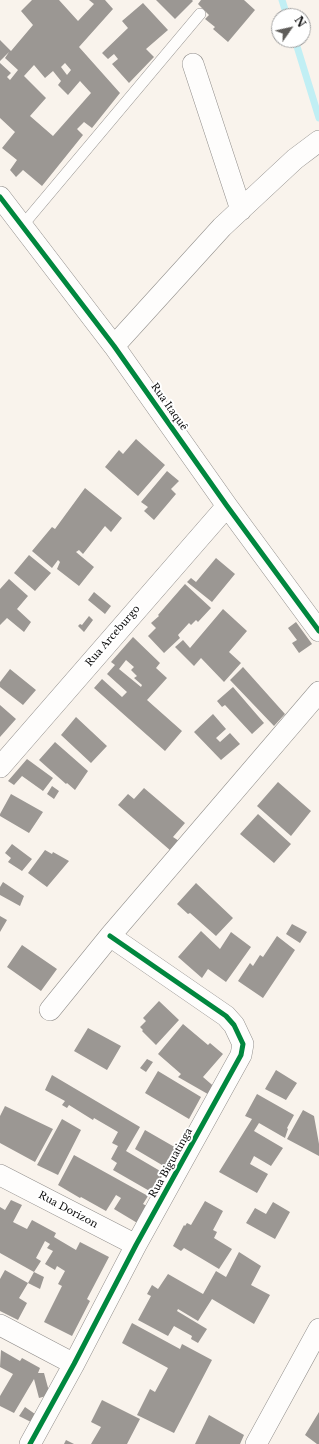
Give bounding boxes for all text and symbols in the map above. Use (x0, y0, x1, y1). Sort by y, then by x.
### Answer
north arrow (271, 8, 311, 48)
text: N (291, 14, 309, 30)
street label: Rua Itaquê (148, 381, 190, 433)
street label: Rua Arceburgo (83, 603, 143, 669)
street label: Rua Biguatinga (147, 1126, 195, 1200)
street label: Rua Dorizon (36, 1189, 100, 1231)

